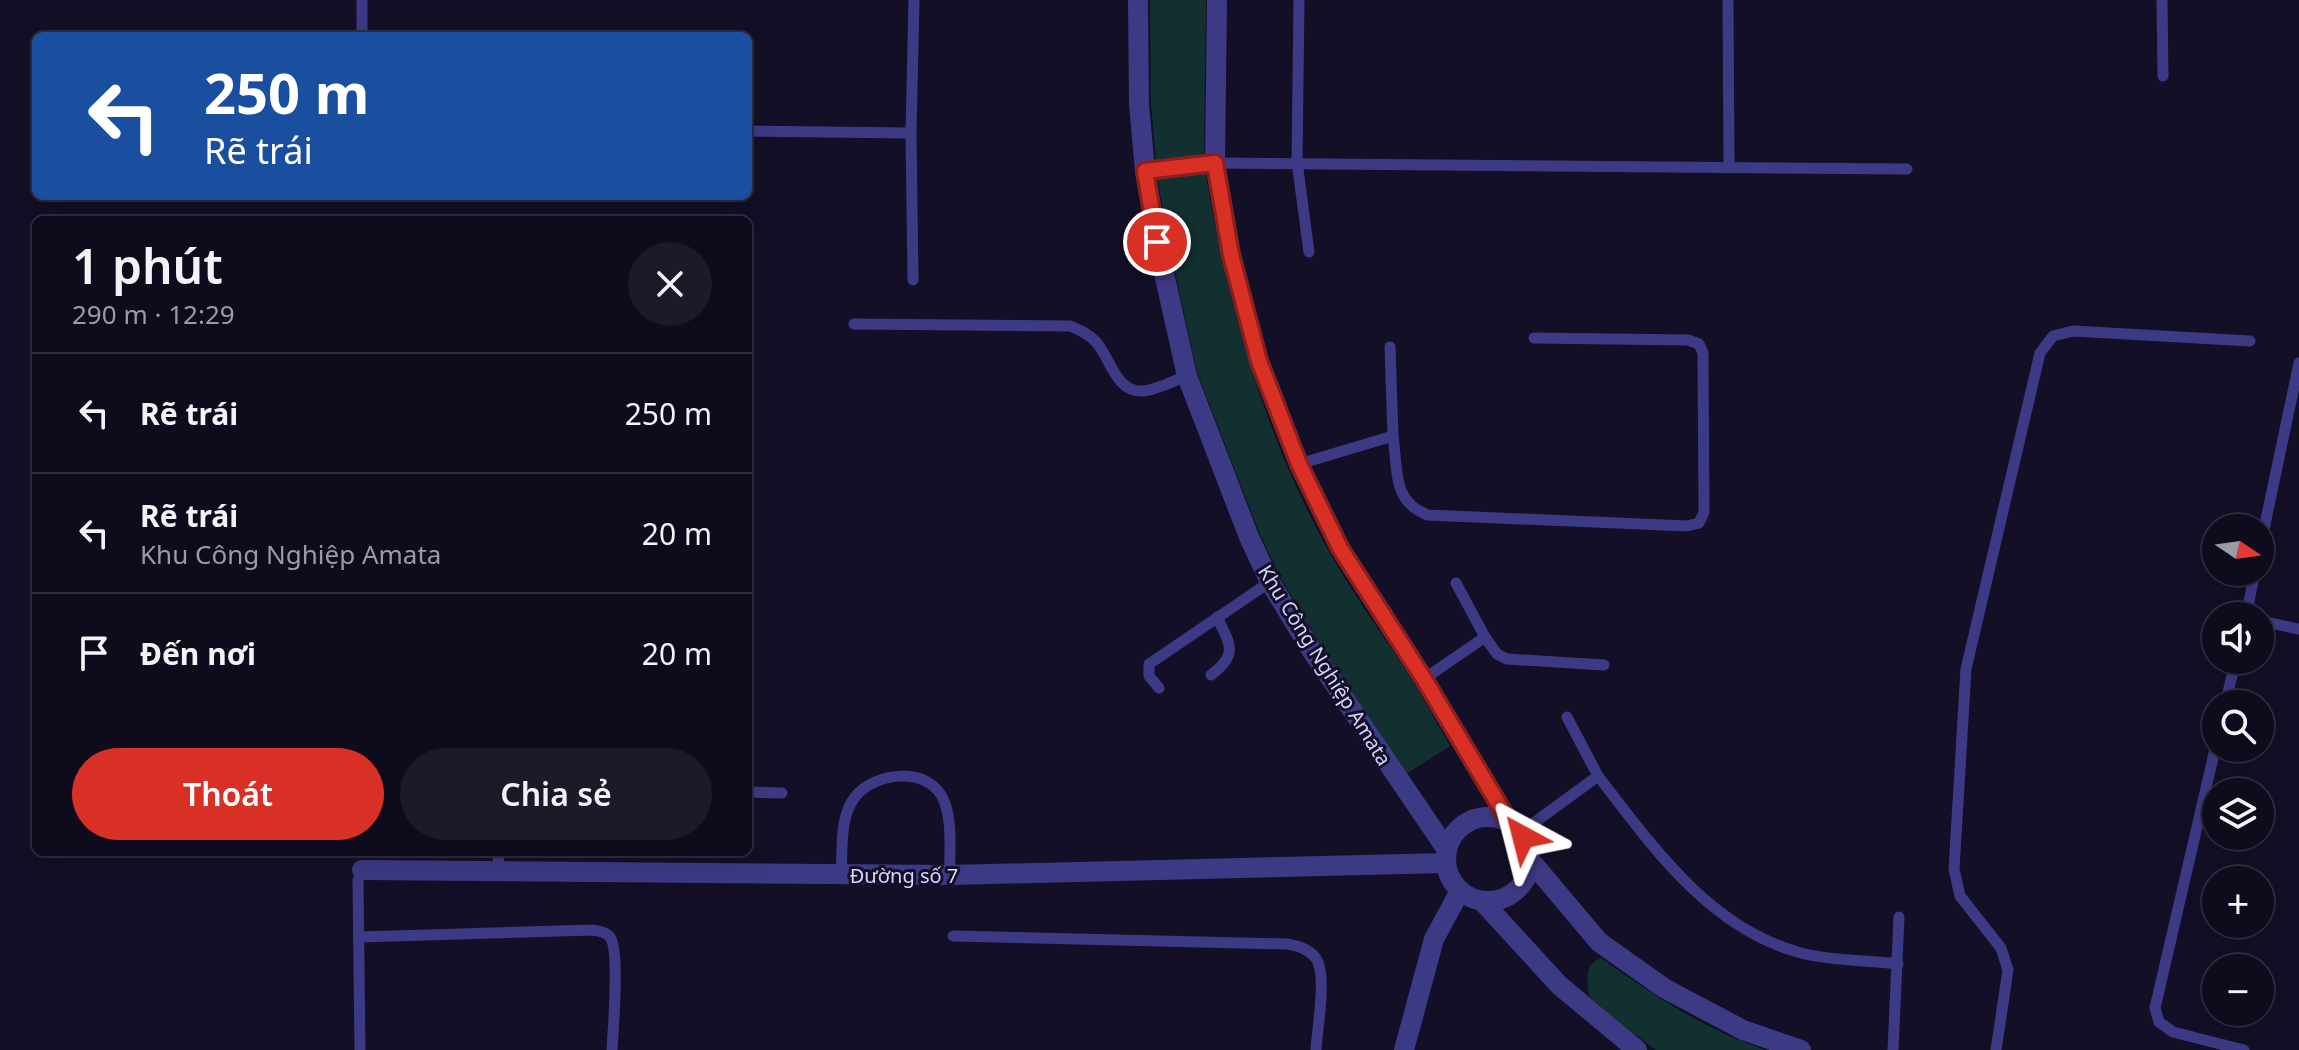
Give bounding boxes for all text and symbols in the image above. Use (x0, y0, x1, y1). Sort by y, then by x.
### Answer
text: 250 m (204, 54, 369, 130)
icon: left (72, 64, 176, 168)
text: Rẽ trái (204, 126, 313, 175)
pin (1123, 208, 1191, 276)
icon: arrive (1135, 220, 1179, 264)
text: 1 phút (72, 233, 223, 298)
button: close (628, 242, 712, 326)
text: 290 m · 12:29 (72, 296, 235, 332)
icon: left (72, 391, 116, 435)
text: Rẽ trái (140, 393, 238, 434)
text: 250 m (625, 393, 712, 434)
text: Rẽ trái (140, 495, 238, 536)
icon: left (72, 511, 116, 555)
text: 20 m (642, 513, 712, 554)
north arrow (2202, 514, 2274, 586)
map controls (2202, 514, 2274, 1026)
text: Khu Công Nghiệp Amata (140, 536, 441, 572)
street label: Khu Công Nghiệp Amata (1252, 560, 1398, 770)
button: sound (2202, 602, 2274, 674)
icon: arrive (72, 631, 116, 675)
text: Đến nơi (140, 633, 256, 674)
text: 20 m (642, 633, 712, 674)
button: search (2202, 690, 2274, 762)
button: Thoát (72, 748, 384, 840)
button: Chia sẻ (400, 748, 712, 840)
button: layers (2202, 778, 2274, 850)
position arrow (1481, 795, 1565, 879)
street label: Đường số 7 (850, 862, 958, 889)
button: + (2202, 866, 2274, 938)
button: − (2202, 954, 2274, 1026)

